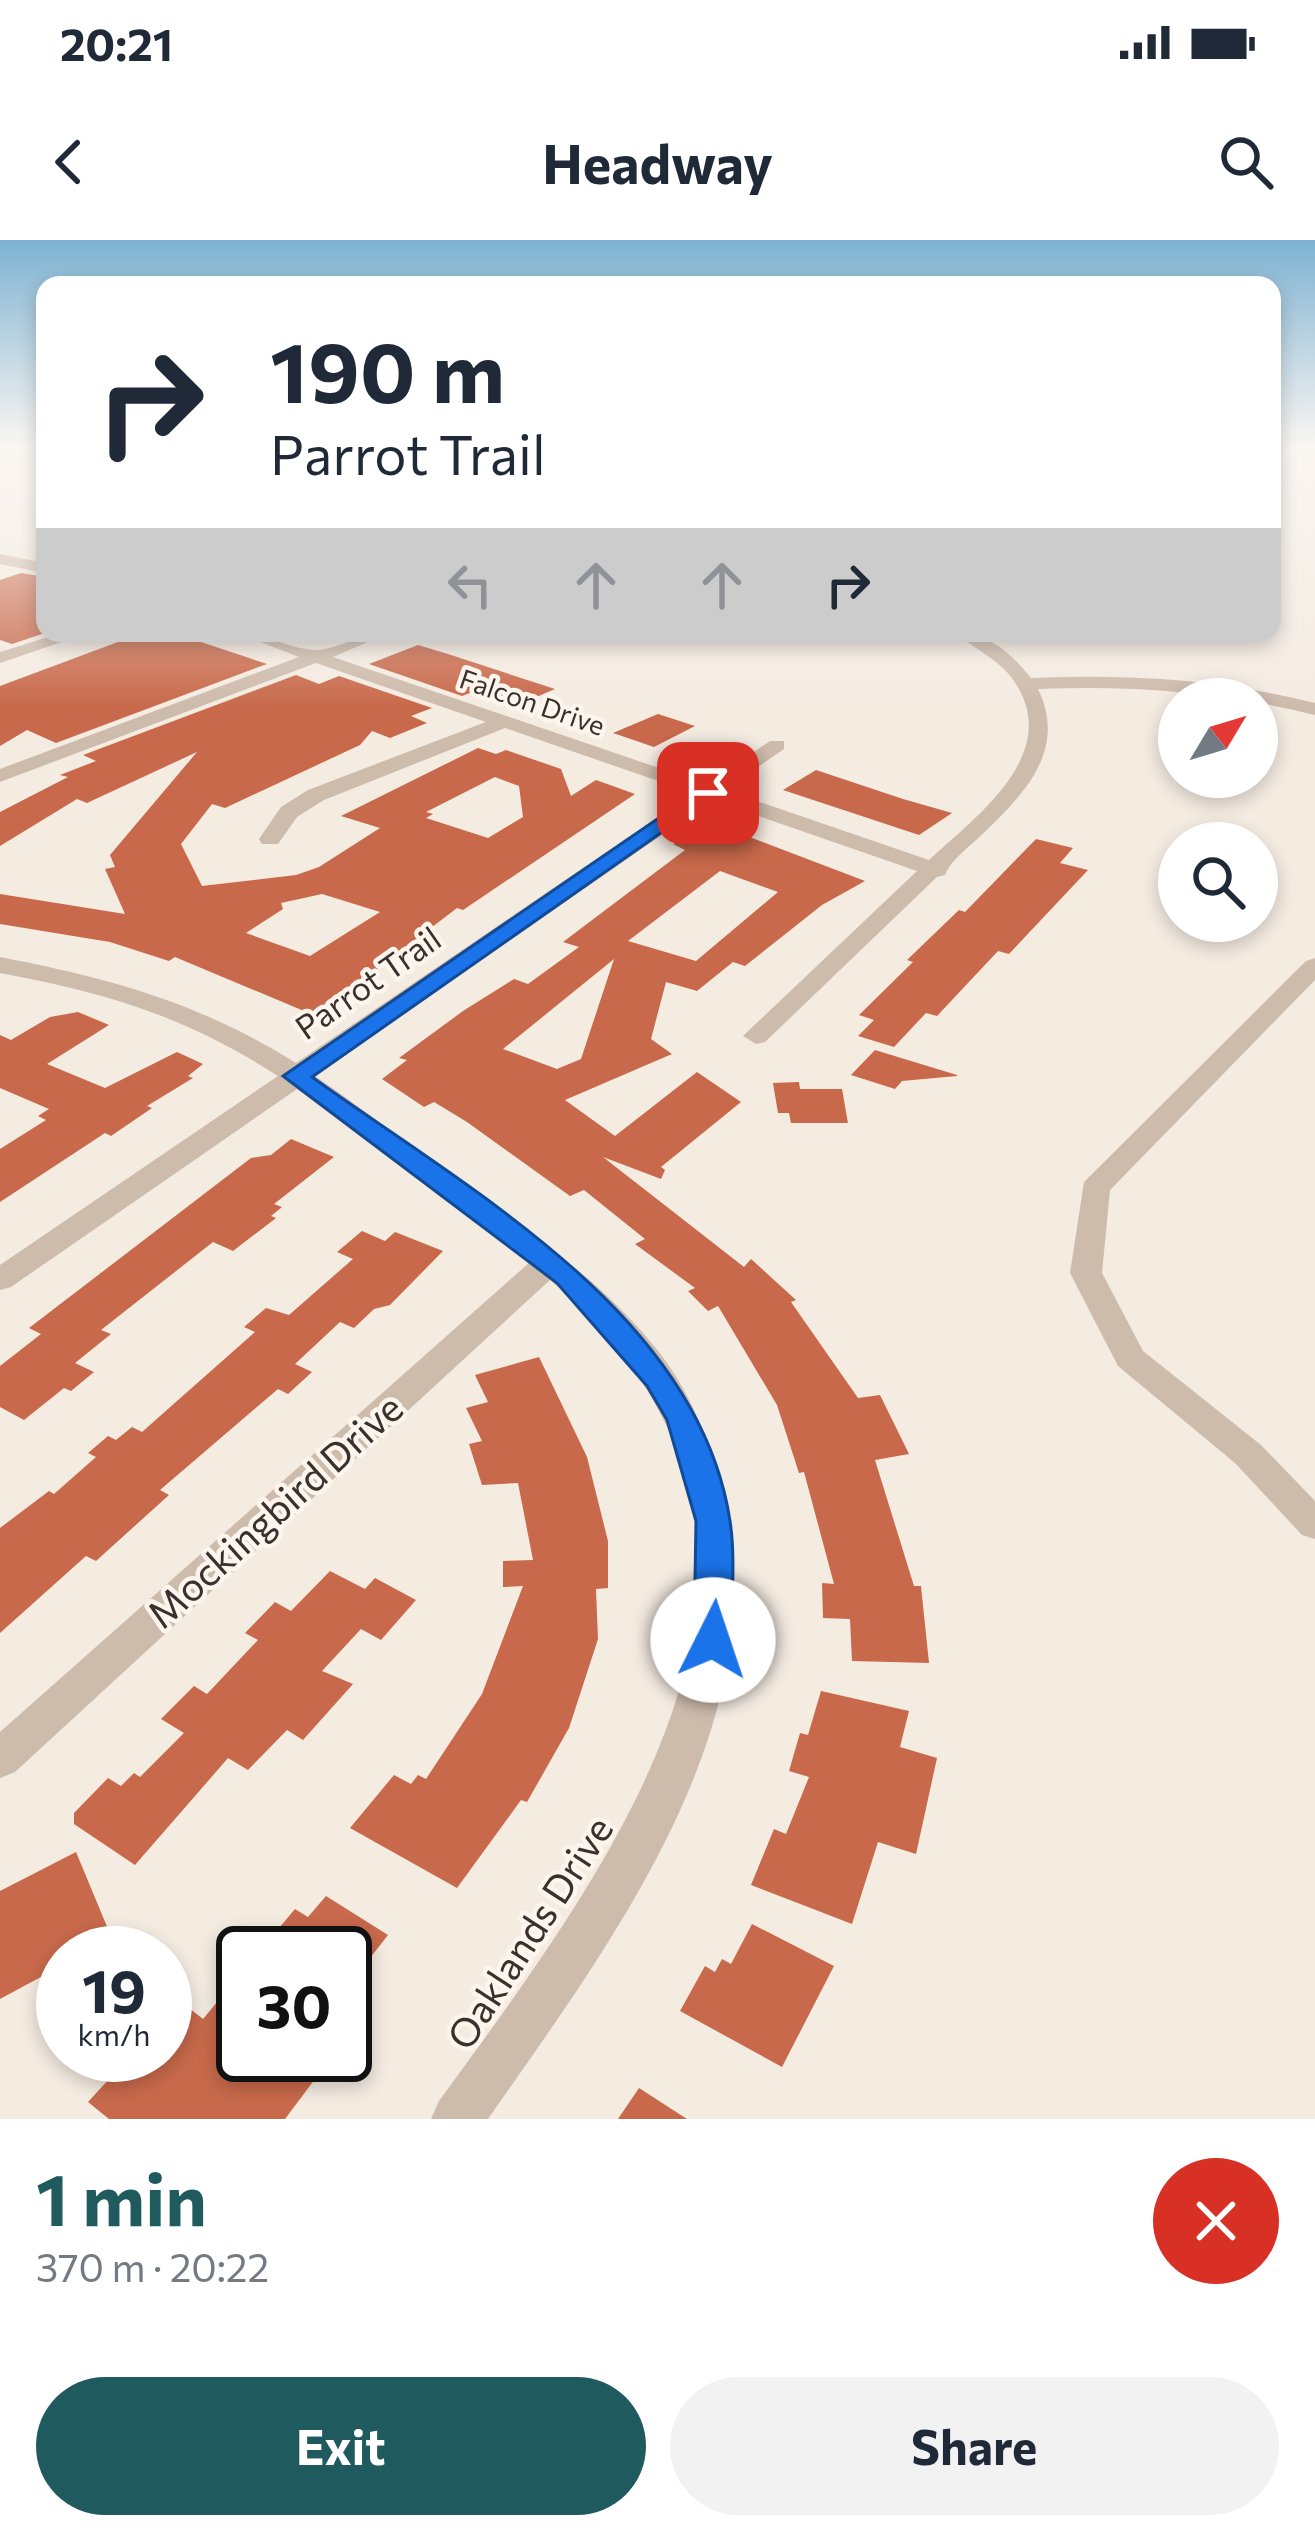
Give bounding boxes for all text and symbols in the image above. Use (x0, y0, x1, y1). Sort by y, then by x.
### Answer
text: 20:21 (60, 15, 173, 70)
icon: back (36, 129, 102, 195)
text: Headway (542, 129, 773, 195)
icon: search (1213, 129, 1279, 195)
text: 190 m (270, 318, 505, 420)
icon: right (72, 324, 228, 480)
text: Parrot Trail (270, 420, 546, 486)
icon: left (437, 552, 503, 618)
icon: ahead (563, 552, 629, 618)
icon: ahead (689, 552, 755, 618)
icon: right (815, 552, 881, 618)
street label: Falcon Drive (456, 661, 609, 742)
north arrow (1158, 678, 1278, 798)
map controls (1158, 678, 1278, 942)
pin (657, 742, 759, 844)
icon: arrive (675, 760, 741, 826)
button: search (1158, 822, 1278, 942)
street label: Parrot Trail (286, 917, 448, 1047)
street label: Mockingbird Drive (136, 1382, 411, 1637)
position arrow (650, 1577, 776, 1703)
street label: Oaklands Drive (435, 1806, 621, 2057)
speed limit sign: 30 (216, 1926, 372, 2082)
text: 19 (82, 1952, 146, 2025)
text: km/h (78, 2015, 150, 2052)
text: 1 min (36, 2153, 207, 2241)
button: close (1153, 2158, 1279, 2284)
text: 370 m · 20:22 (36, 2242, 269, 2290)
button: Exit (36, 2377, 646, 2515)
button: Share (670, 2377, 1279, 2515)

